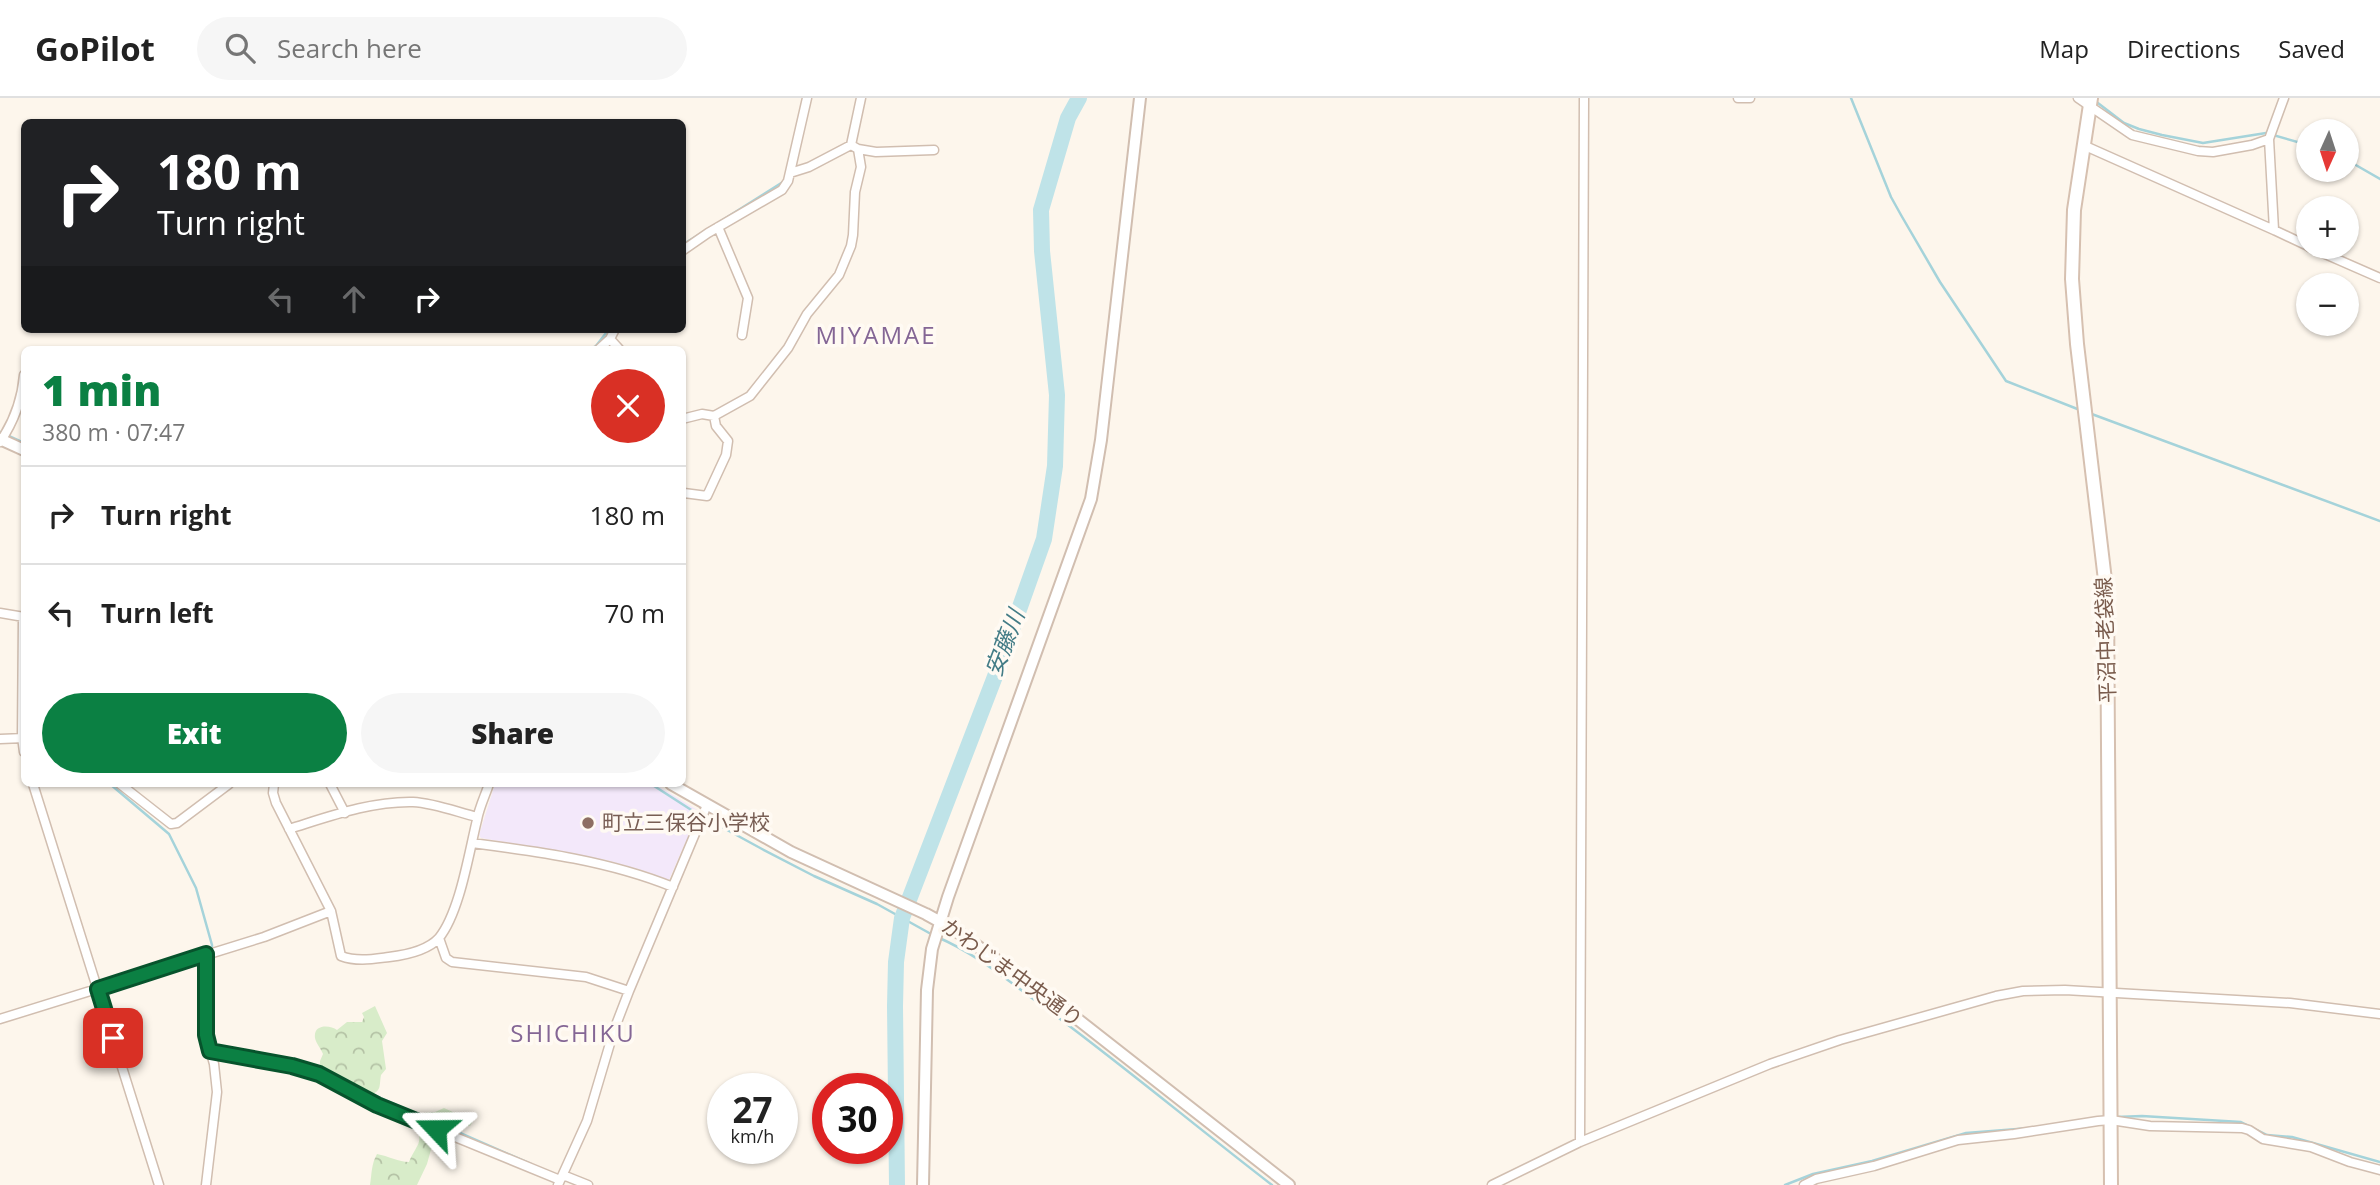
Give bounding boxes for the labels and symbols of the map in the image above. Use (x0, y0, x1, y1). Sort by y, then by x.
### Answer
north arrow (2296, 119, 2359, 182)
district label: MIYAMAE (816, 318, 936, 351)
street label: 平沼中老袋線 (2089, 577, 2121, 703)
water label: 安藤川 (977, 602, 1032, 681)
place label: 町立三保谷小学校 (602, 808, 770, 836)
marker: 町立三保谷小学校 (580, 815, 596, 831)
street label: かわじま中央通り (936, 911, 1089, 1033)
pin (83, 1008, 143, 1068)
district label: SHICHIKU (510, 1016, 636, 1049)
speed limit sign: 30 (812, 1073, 903, 1164)
position arrow (399, 1092, 473, 1166)

